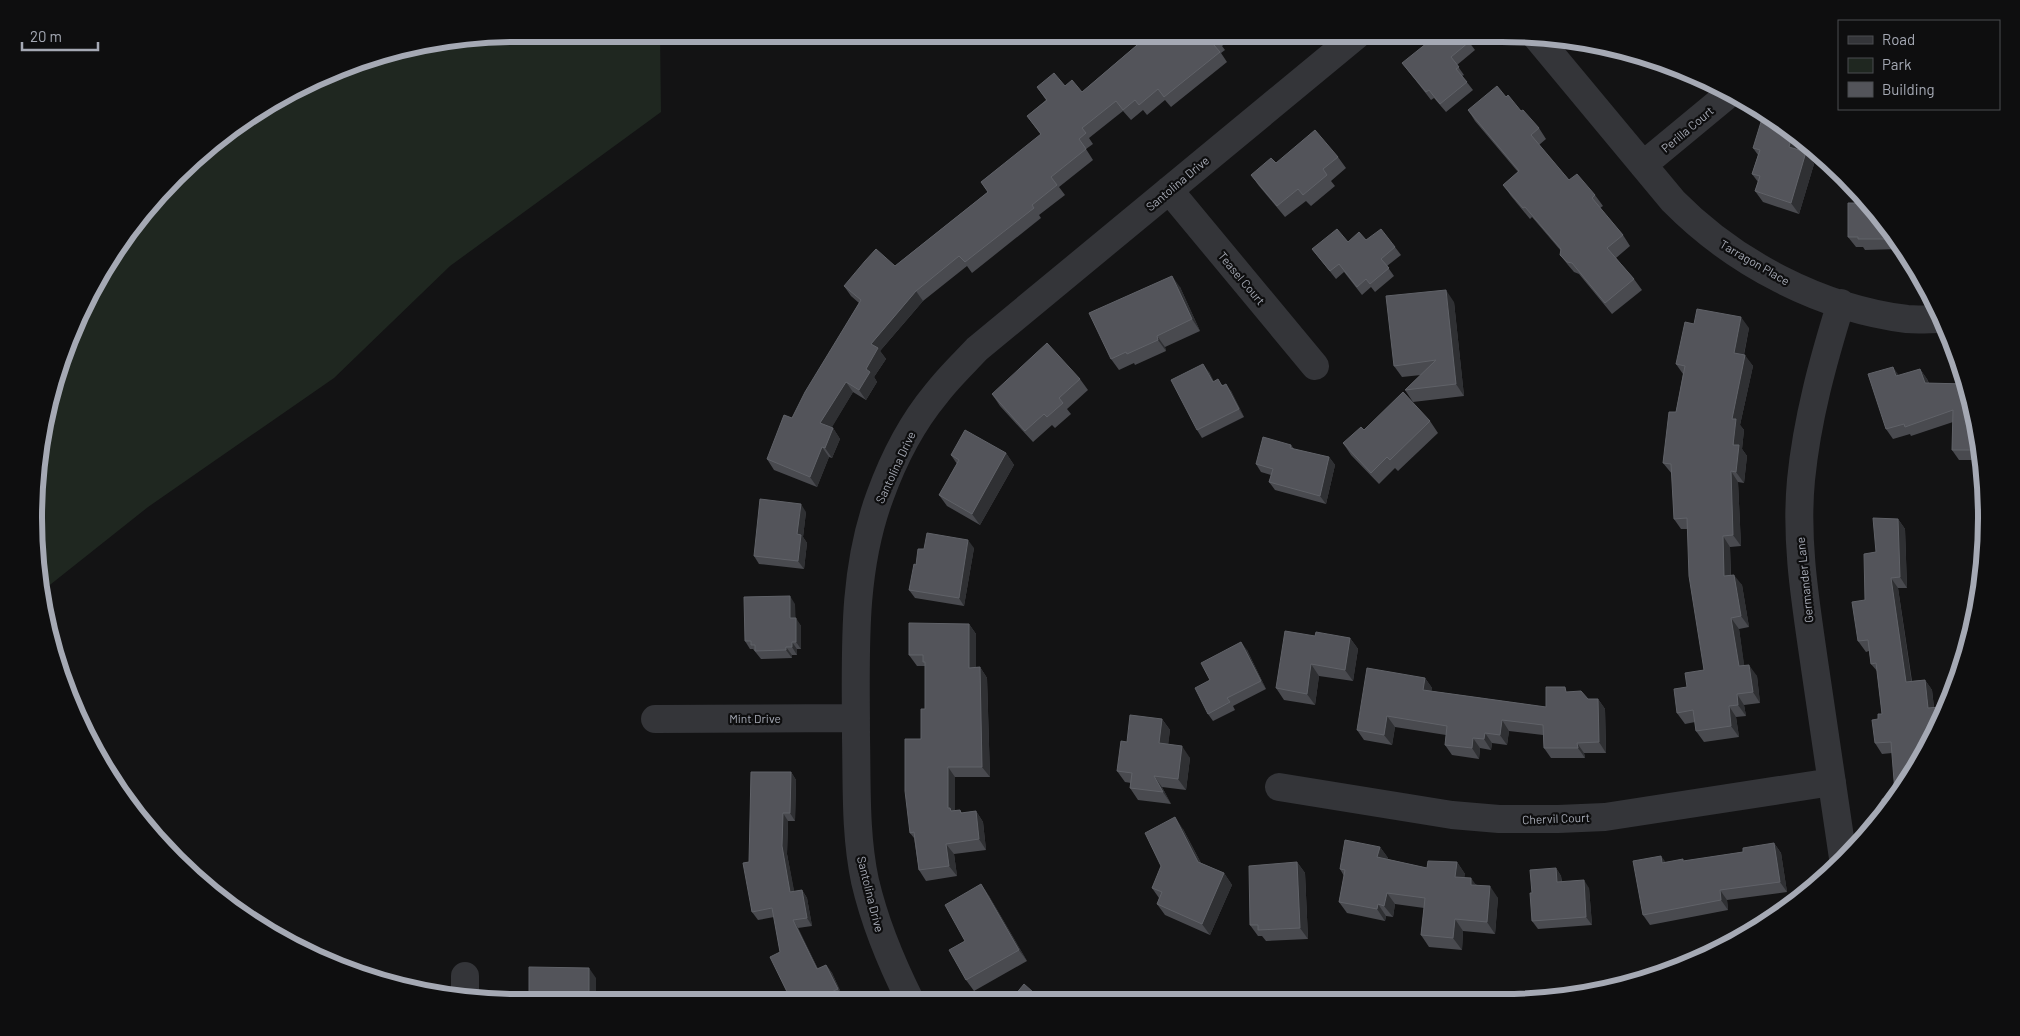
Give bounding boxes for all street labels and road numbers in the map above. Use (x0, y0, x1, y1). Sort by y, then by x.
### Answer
street label: Perilla Court (1658, 103, 1716, 155)
street label: Santolina Drive (1143, 153, 1211, 213)
street label: Tarragon Place (1718, 236, 1792, 288)
street label: Teasel Court (1216, 249, 1268, 307)
street label: Santolina Drive (872, 429, 918, 505)
street label: Germander Lane (1793, 537, 1815, 623)
street label: Mint Drive (729, 711, 781, 725)
street label: Chervil Court (1522, 810, 1590, 826)
street label: Santolina Drive (855, 855, 887, 933)

